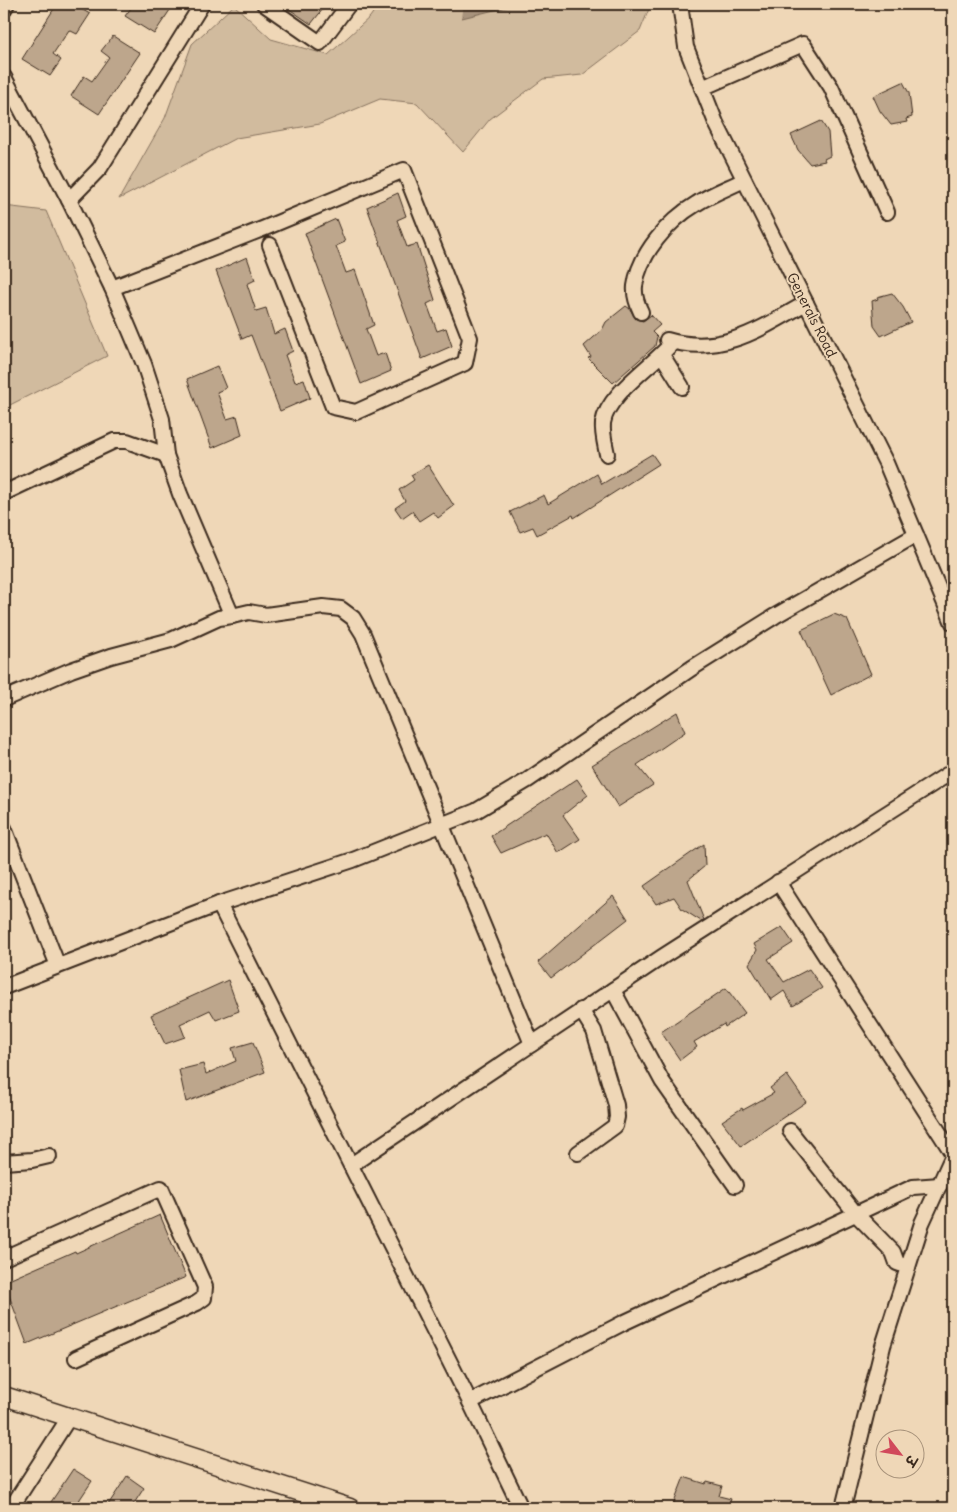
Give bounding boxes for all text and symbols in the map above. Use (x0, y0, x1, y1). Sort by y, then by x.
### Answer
street label: Generals Road (783, 270, 841, 360)
north arrow (874, 1430, 924, 1480)
text: उ (900, 1450, 922, 1471)

